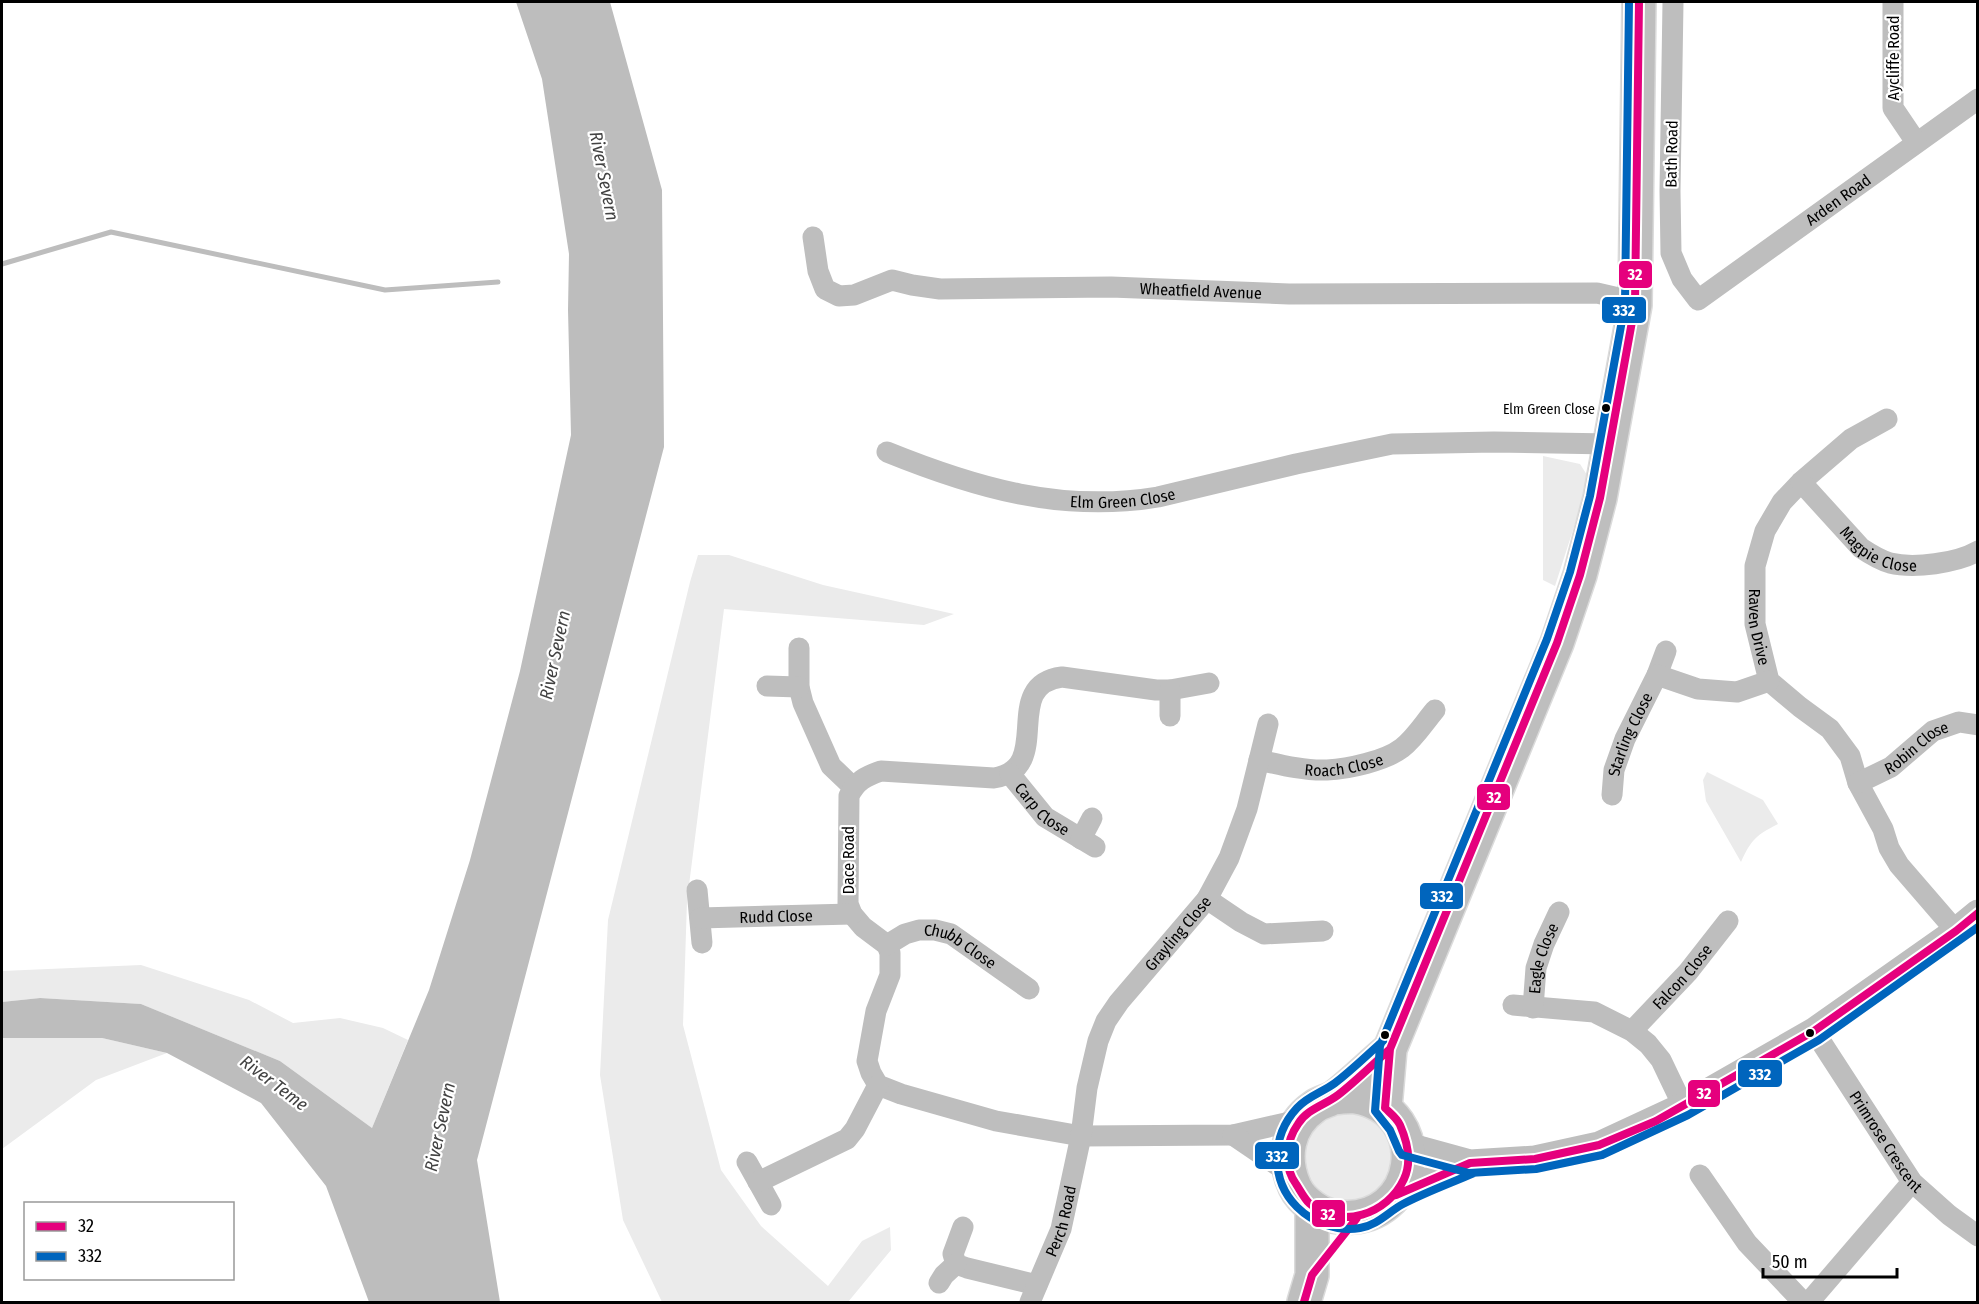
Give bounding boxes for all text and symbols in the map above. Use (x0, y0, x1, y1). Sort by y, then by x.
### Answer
street label: Aycliffe Road (1884, 15, 1903, 101)
street label: Bath Road (1661, 120, 1682, 188)
water label: River Severn (585, 130, 623, 222)
street label: Arden Road (1802, 170, 1874, 230)
line badge: 32 (1618, 260, 1653, 289)
text: 32 (1627, 265, 1643, 284)
street label: Wheatfield Avenue (1139, 279, 1262, 303)
line badge: 332 (1601, 296, 1647, 324)
text: 332 (1612, 301, 1636, 320)
place label: Elm Green Close (1503, 401, 1595, 418)
marker: Elm Green Close (1600, 402, 1612, 414)
street label: Elm Green Close (1069, 484, 1177, 512)
street label: Magpie Close (1836, 523, 1917, 575)
street label: Raven Drive (1744, 589, 1774, 667)
water label: River Severn (535, 608, 575, 702)
street label: Starling Close (1605, 689, 1657, 777)
street label: Robin Close (1882, 717, 1951, 779)
street label: Roach Close (1304, 750, 1386, 780)
street label: Carp Close (1011, 779, 1073, 840)
line badge: 32 (1476, 783, 1511, 811)
text: 32 (1486, 788, 1502, 807)
street label: Dace Road (839, 826, 858, 894)
line badge: 332 (1419, 882, 1464, 910)
text: 332 (1430, 887, 1454, 906)
street label: Grayling Close (1141, 892, 1215, 975)
street label: Rudd Close (739, 906, 813, 927)
street label: Eagle Close (1525, 920, 1563, 995)
street label: Chubb Close (924, 921, 1000, 973)
street label: Falcon Close (1649, 941, 1716, 1013)
unlabelled marker (1804, 1027, 1816, 1039)
unlabelled marker (1379, 1029, 1391, 1041)
water label: River Teme (236, 1050, 313, 1116)
line badge: 332 (1737, 1059, 1783, 1088)
text: 332 (1748, 1065, 1772, 1084)
line badge: 32 (1687, 1079, 1721, 1108)
water label: River Severn (420, 1080, 460, 1174)
text: 32 (1696, 1084, 1712, 1103)
street label: Primrose Crescent (1845, 1087, 1927, 1197)
line badge: 332 (1254, 1141, 1300, 1170)
text: 332 (1265, 1147, 1289, 1166)
street label: Perch Road (1041, 1184, 1080, 1260)
line badge: 32 (1311, 1199, 1346, 1228)
legend (24, 1202, 234, 1280)
text: 32 (1320, 1205, 1336, 1224)
text: 32 (78, 1215, 94, 1237)
scale bar (1763, 1241, 1896, 1279)
text: 332 (78, 1245, 102, 1267)
text: 50 m (1772, 1251, 1808, 1273)

